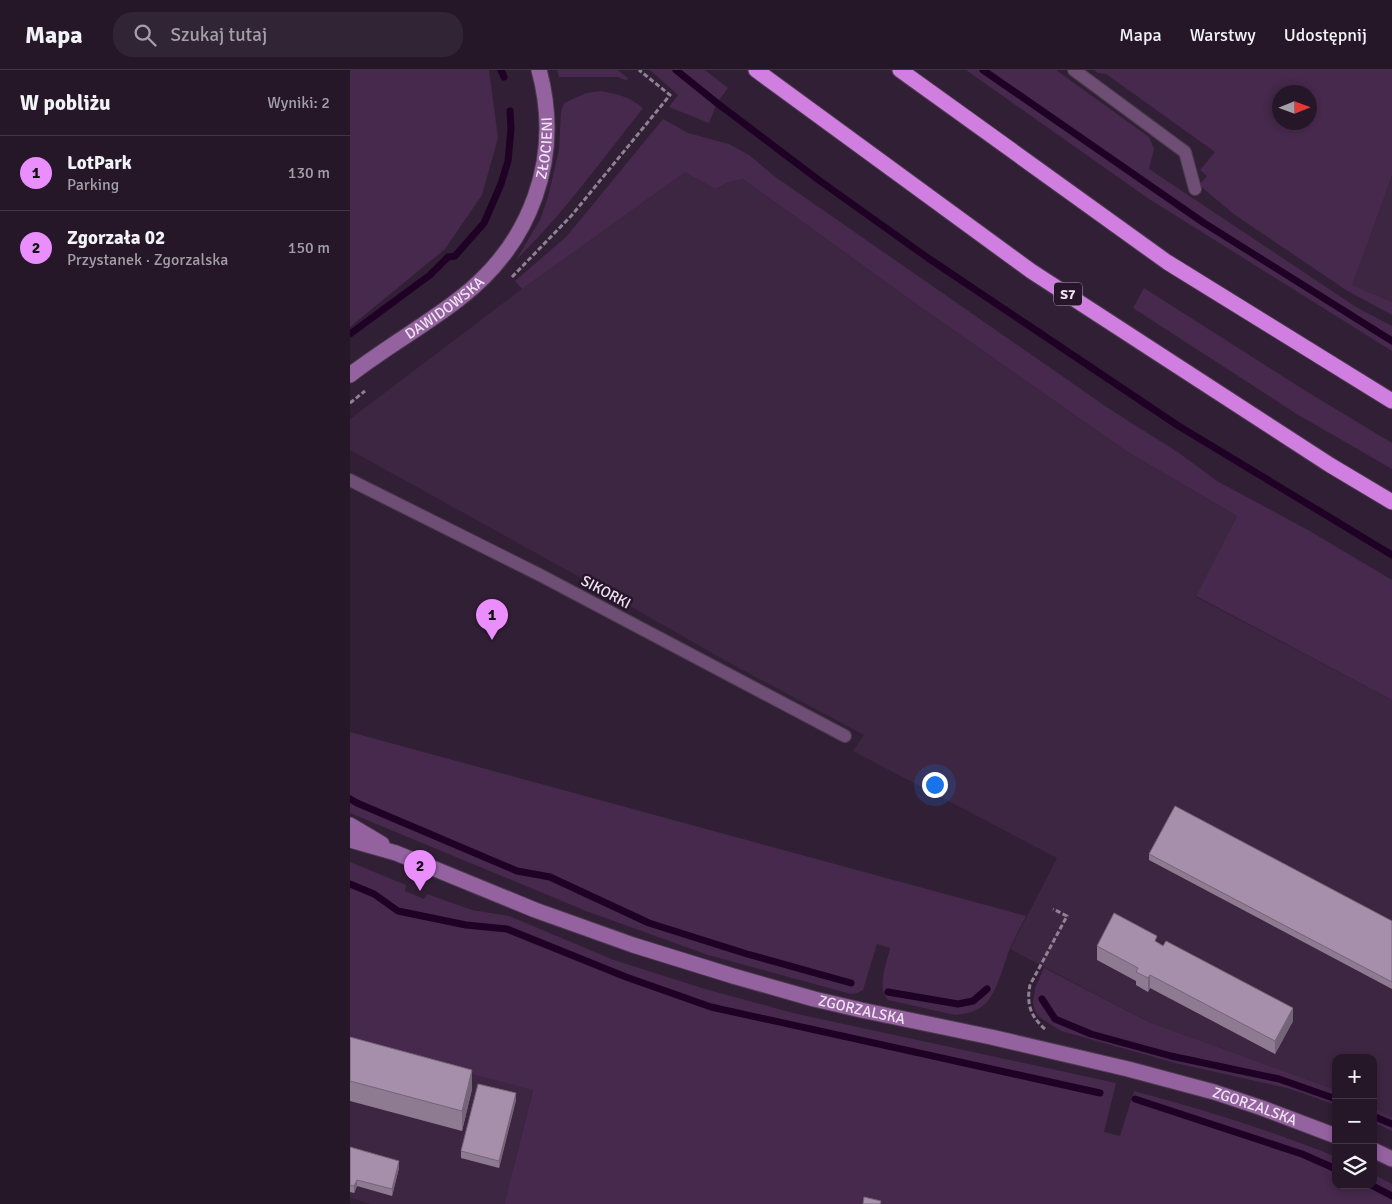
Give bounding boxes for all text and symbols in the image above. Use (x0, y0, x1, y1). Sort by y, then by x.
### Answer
search box (113, 12, 463, 57)
text: Mapa (25, 20, 83, 50)
icon: search (131, 21, 159, 49)
text: Szukaj tutaj (171, 23, 267, 47)
text: Mapa (1119, 24, 1162, 46)
text: Warstwy (1190, 24, 1256, 46)
text: Udostępnij (1284, 24, 1367, 46)
north arrow (1272, 85, 1317, 130)
text: W pobliżu (20, 90, 111, 116)
text: Wyniki: 2 (267, 93, 330, 113)
street label: ZŁOCIENI (532, 117, 556, 181)
text: LotPark (67, 151, 132, 175)
text: 1 (32, 163, 40, 183)
text: 130 m (288, 163, 330, 183)
text: Parking (67, 175, 119, 195)
text: Zgorzała 02 (67, 226, 165, 250)
text: 2 (32, 238, 40, 258)
text: 150 m (288, 238, 330, 258)
text: Przystanek · Zgorzalska (67, 250, 228, 270)
street label: DAWIDOWSKA (402, 273, 488, 343)
road number: S7 (1054, 282, 1082, 305)
street label: SIKORKI (578, 571, 634, 613)
pin: 1 (476, 599, 508, 640)
your location (922, 772, 948, 798)
pin: 2 (404, 850, 436, 891)
street label: ZGORZALSKA (817, 991, 907, 1028)
map controls (1332, 1054, 1377, 1189)
button: + (1332, 1054, 1377, 1099)
street label: ZGORZALSKA (1210, 1083, 1300, 1129)
button: − (1332, 1099, 1377, 1144)
button: layers (1332, 1144, 1377, 1189)

